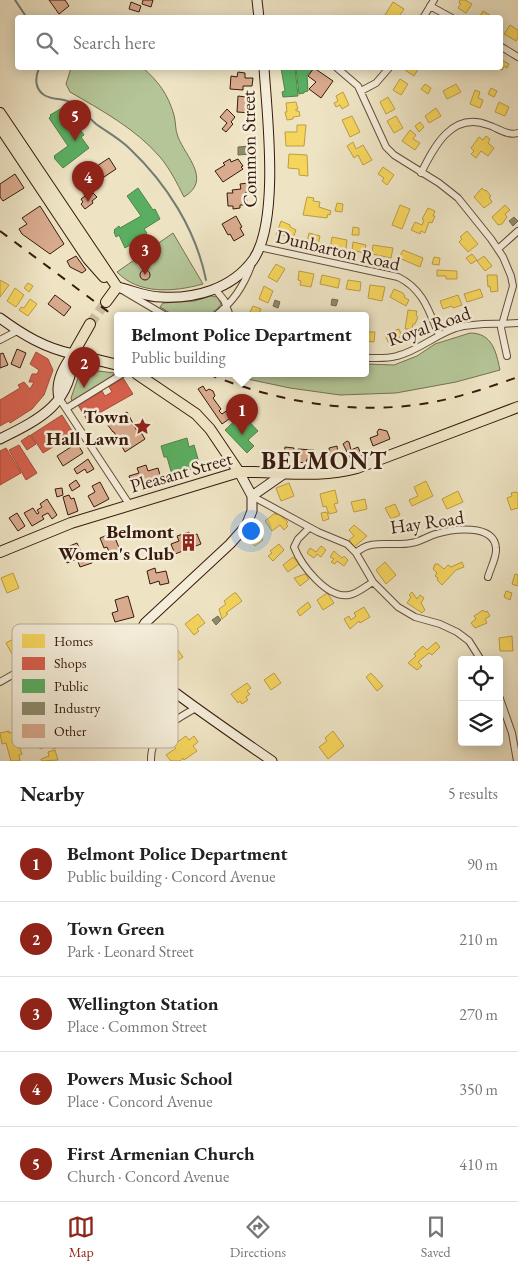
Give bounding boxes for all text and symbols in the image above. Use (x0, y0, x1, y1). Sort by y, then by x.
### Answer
search box (15, 15, 503, 70)
icon: search (33, 29, 61, 57)
text: Search here (73, 30, 155, 55)
street label: Common Street (235, 90, 263, 208)
pin: 5 (59, 100, 91, 141)
pin: 4 (72, 161, 104, 202)
street label: Dunbarton Road (273, 224, 403, 277)
pin: 3 (129, 234, 161, 275)
street label: Royal Road (384, 300, 474, 352)
popup (114, 312, 369, 377)
text: Belmont Police Department (131, 322, 352, 347)
pin: 2 (68, 347, 100, 388)
text: Public building (131, 347, 226, 368)
pin: 1 (226, 394, 258, 435)
place label: Town Hall Lawn (46, 404, 129, 451)
place icon: Town Hall Lawn (133, 417, 153, 437)
street label: Pleasant Street (127, 445, 235, 499)
district label: BELMONT (261, 445, 387, 476)
street label: Hay Road (388, 504, 466, 540)
your location (238, 518, 264, 544)
place label: Belmont Women's Club (58, 519, 174, 566)
building icon: Belmont Women's Club (178, 532, 198, 552)
legend (12, 624, 178, 748)
text: Homes (54, 632, 94, 650)
text: Shops (54, 654, 87, 672)
map controls (458, 656, 503, 746)
button: locate (458, 656, 503, 701)
text: Public (54, 677, 89, 695)
text: Industry (54, 699, 101, 717)
button: layers (458, 701, 503, 746)
text: Other (54, 722, 87, 740)
text: Nearby (20, 780, 84, 807)
text: 5 results (448, 783, 498, 804)
text: Belmont Police Department (67, 841, 288, 866)
text: 1 (32, 854, 40, 875)
text: 90 m (467, 854, 498, 875)
text: Public building · Concord Avenue (67, 866, 276, 887)
text: Town Green (67, 916, 165, 941)
text: 2 (32, 929, 40, 950)
text: 210 m (459, 929, 498, 950)
text: Park · Leonard Street (67, 941, 194, 962)
text: Wellington Station (67, 991, 219, 1016)
text: 3 (32, 1004, 40, 1025)
text: 270 m (459, 1004, 498, 1025)
text: Place · Common Street (67, 1016, 207, 1037)
text: Powers Music School (67, 1066, 233, 1091)
text: 4 (32, 1079, 40, 1100)
text: 350 m (459, 1079, 498, 1100)
text: Place · Concord Avenue (67, 1091, 213, 1112)
text: First Armenian Church (67, 1141, 255, 1166)
text: 5 (32, 1154, 40, 1175)
text: 410 m (459, 1154, 498, 1175)
text: Church · Concord Avenue (67, 1166, 229, 1187)
tab: Map (67, 1213, 95, 1261)
tab: Directions (230, 1213, 286, 1261)
tab: Saved (421, 1213, 451, 1261)

